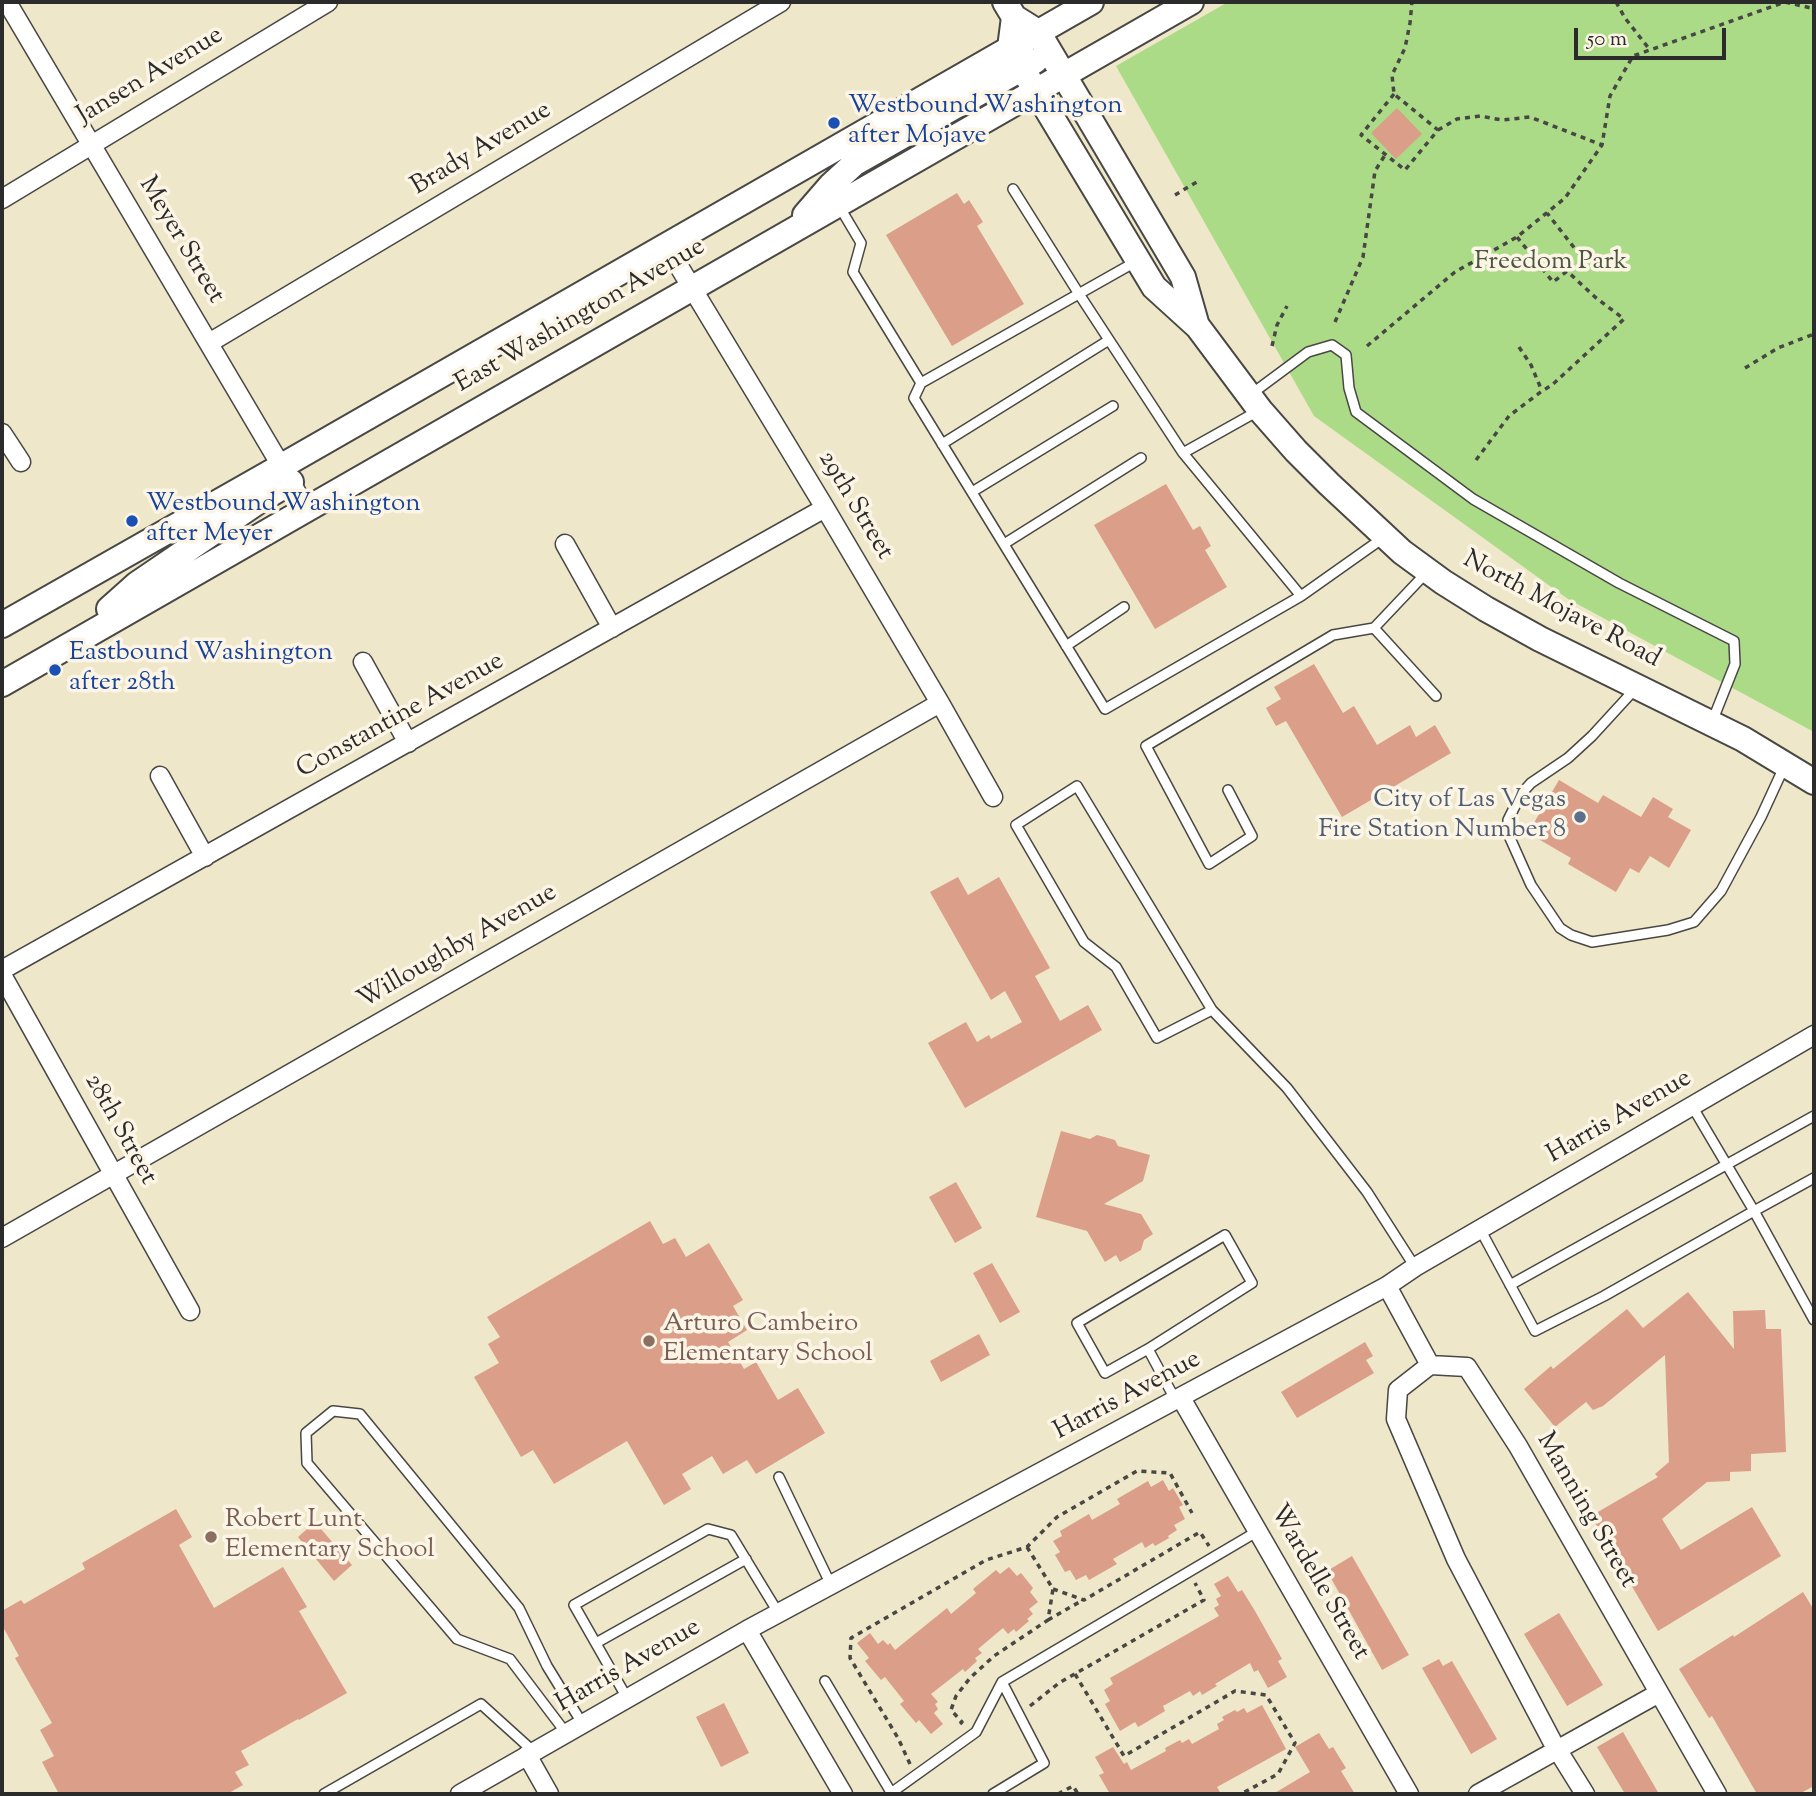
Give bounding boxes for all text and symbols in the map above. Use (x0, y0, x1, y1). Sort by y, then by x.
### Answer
scale bar (1578, 14, 1730, 58)
street label: Jansen Avenue (72, 21, 230, 133)
text: 50 m (1587, 25, 1627, 55)
place label: Westbound Washington after Mojave (848, 92, 1123, 154)
street label: Brady Avenue (406, 96, 558, 204)
marker: Westbound Washington after Mojave (826, 115, 842, 131)
street label: Meyer Street (130, 172, 230, 310)
street label: East Washington Avenue (451, 233, 711, 401)
park label: Freedom Park (1474, 248, 1628, 280)
street label: 29th Street (809, 446, 899, 566)
place label: Westbound Washington after Meyer (146, 490, 421, 552)
marker: Westbound Washington after Meyer (124, 513, 140, 529)
street label: North Mojave Road (1457, 546, 1665, 676)
place label: Eastbound Washington after 28th (69, 639, 333, 700)
street label: Constantine Avenue (292, 647, 510, 787)
marker: Eastbound Washington after 28th (47, 662, 63, 678)
place label: City of Las Vegas Fire Station Number 8 (1318, 786, 1566, 848)
marker: City of Las Vegas Fire Station Number 8 (1572, 809, 1588, 825)
street label: Willoughby Avenue (353, 878, 563, 1018)
street label: Harris Avenue (1542, 1064, 1698, 1172)
street label: 28th Street (76, 1069, 162, 1191)
place label: Arturo Cambeiro Elementary School (663, 1310, 873, 1372)
marker: Arturo Cambeiro Elementary School (641, 1333, 657, 1349)
street label: Harris Avenue (1049, 1345, 1207, 1449)
street label: Manning Street (1528, 1428, 1642, 1594)
street label: Wardelle Street (1261, 1500, 1375, 1666)
place label: Robert Lunt Elementary School (225, 1506, 435, 1568)
marker: Robert Lunt Elementary School (203, 1529, 219, 1545)
street label: Harris Avenue (551, 1613, 707, 1721)

